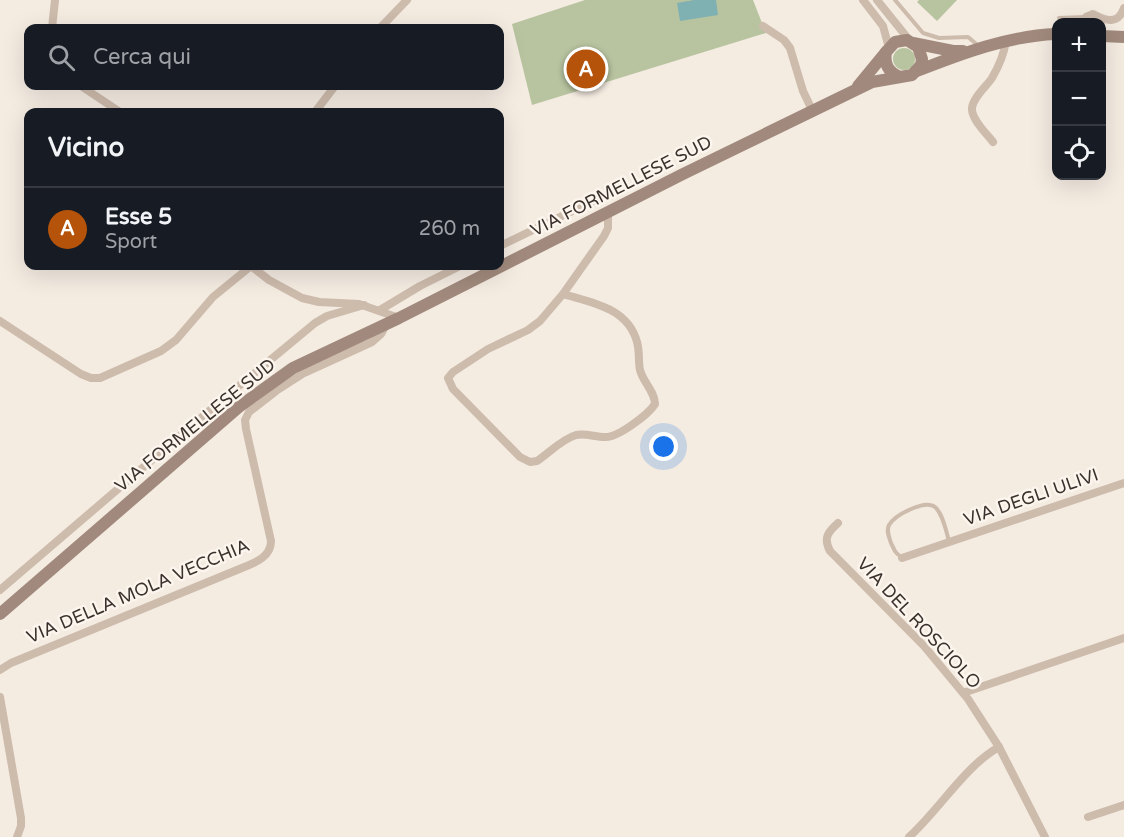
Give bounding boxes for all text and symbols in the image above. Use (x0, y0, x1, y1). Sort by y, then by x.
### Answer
map controls (1052, 18, 1106, 180)
button: + (1052, 18, 1106, 72)
search box (24, 24, 504, 90)
icon: search (45, 41, 78, 74)
text: Cerca qui (93, 44, 191, 70)
pin: A (566, 46, 606, 92)
button: − (1052, 72, 1106, 126)
button: locate (1052, 126, 1106, 180)
street label: VIA FORMELLESE SUD (527, 131, 715, 241)
text: Vicino (48, 132, 124, 163)
text: Esse 5 (105, 204, 172, 230)
text: A (60, 217, 75, 241)
text: 260 m (419, 217, 480, 241)
text: Sport (105, 230, 157, 254)
street label: VIA FORMELLESE SUD (110, 353, 280, 497)
your location (649, 432, 678, 461)
street label: VIA DEGLI ULIVI (961, 464, 1101, 530)
street label: VIA DELLA MOLA VECCHIA (23, 534, 253, 648)
street label: VIA DEL ROSCIOLO (852, 553, 986, 693)

